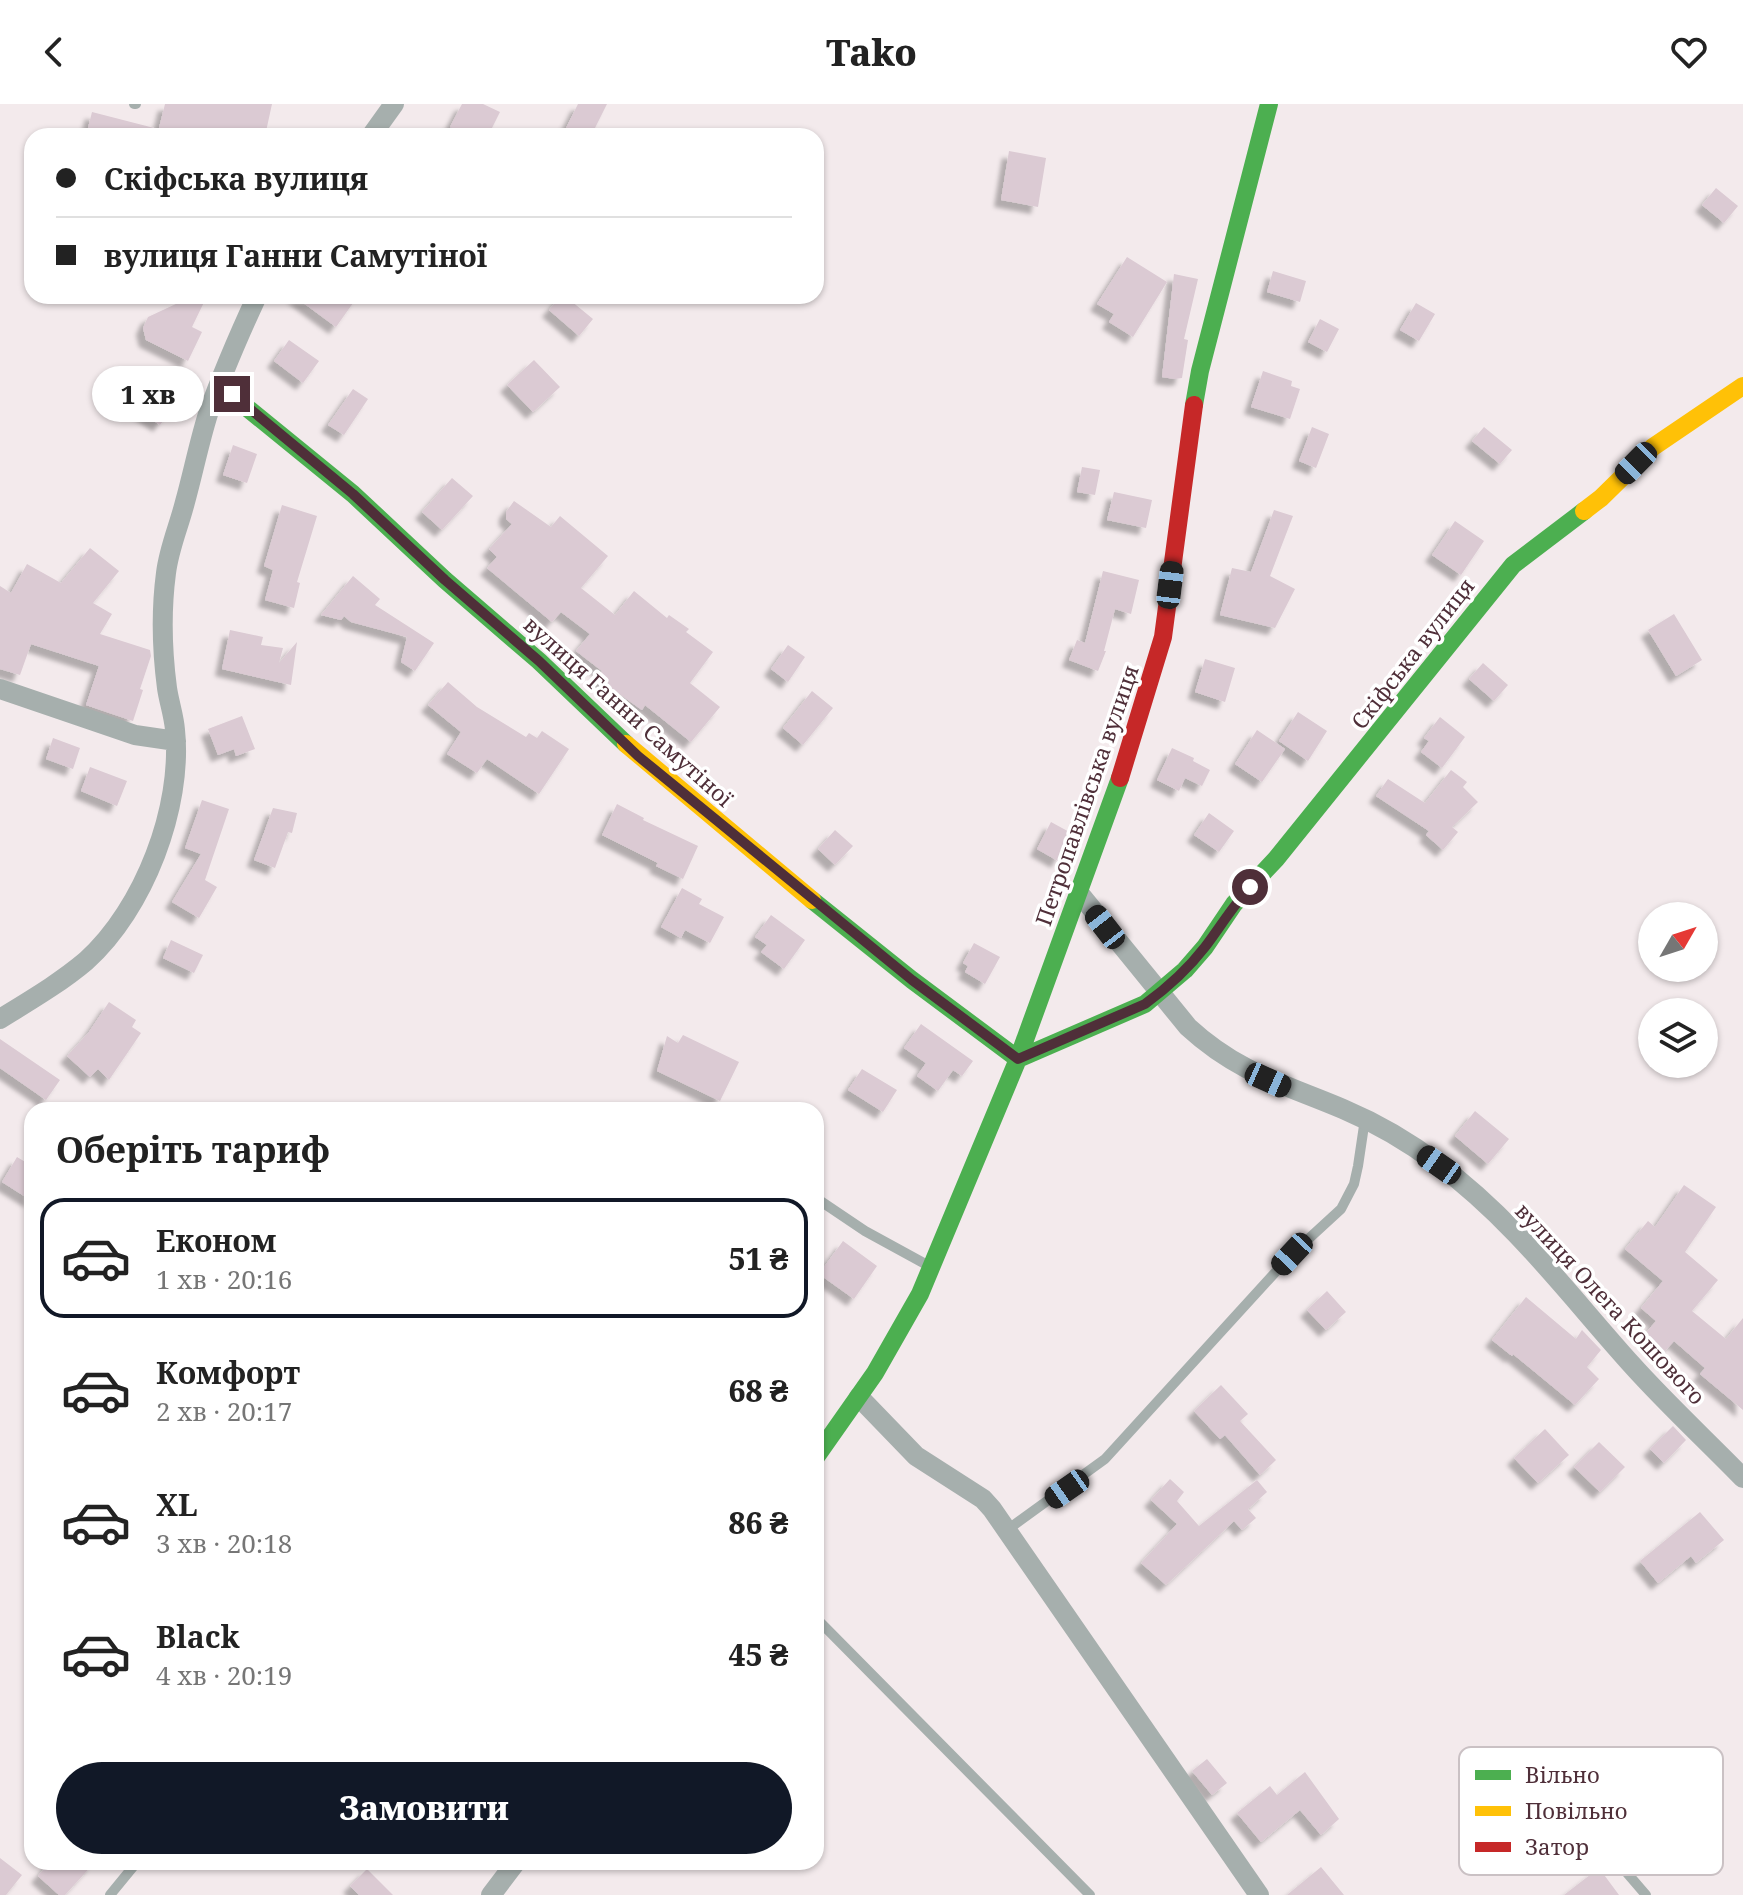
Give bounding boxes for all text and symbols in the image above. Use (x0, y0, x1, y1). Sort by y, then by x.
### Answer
text: Tako (826, 28, 917, 77)
icon: back (32, 30, 76, 74)
icon: heart (1667, 30, 1711, 74)
text: Скіфська вулиця (104, 158, 368, 199)
text: вулиця Ганни Самутіної (104, 235, 487, 276)
callout: 1 хв (92, 366, 204, 422)
text: 1 хв (121, 376, 175, 412)
route end (214, 376, 250, 412)
car (1611, 438, 1661, 488)
car (1155, 560, 1185, 610)
street label: Скіфська вулиця (1344, 571, 1480, 735)
street label: вулиця Ганни Самутіної (518, 609, 740, 813)
street label: Петропавлівська вулиця (1027, 661, 1145, 929)
route start (1232, 869, 1268, 905)
car (1081, 901, 1129, 953)
north arrow (1638, 902, 1718, 982)
map controls (1638, 902, 1718, 1078)
button: layers (1638, 998, 1718, 1078)
car (1241, 1059, 1295, 1101)
text: Оберіть тариф (56, 1125, 330, 1174)
car (1412, 1141, 1466, 1189)
street label: вулиця Олега Кошового (1509, 1196, 1713, 1410)
text: Економ (156, 1220, 276, 1261)
icon: car (60, 1222, 132, 1294)
car (1267, 1228, 1317, 1280)
text: 51 ₴ (728, 1238, 788, 1279)
text: 1 хв · 20:16 (156, 1261, 292, 1297)
text: Комфорт (156, 1352, 300, 1393)
icon: car (60, 1354, 132, 1426)
text: 68 ₴ (728, 1370, 788, 1411)
text: 2 хв · 20:17 (156, 1393, 292, 1429)
car (1040, 1465, 1094, 1513)
text: XL (156, 1484, 198, 1525)
icon: car (60, 1486, 132, 1558)
text: 86 ₴ (728, 1502, 788, 1543)
text: 3 хв · 20:18 (156, 1525, 292, 1561)
text: Black (156, 1616, 240, 1657)
icon: car (60, 1618, 132, 1690)
text: 45 ₴ (728, 1634, 788, 1675)
text: 4 хв · 20:19 (156, 1657, 292, 1693)
legend (1459, 1747, 1723, 1875)
text: Вільно (1525, 1759, 1600, 1789)
button: Замовити (56, 1762, 792, 1854)
text: Повільно (1525, 1795, 1628, 1825)
text: Затор (1525, 1831, 1589, 1861)

